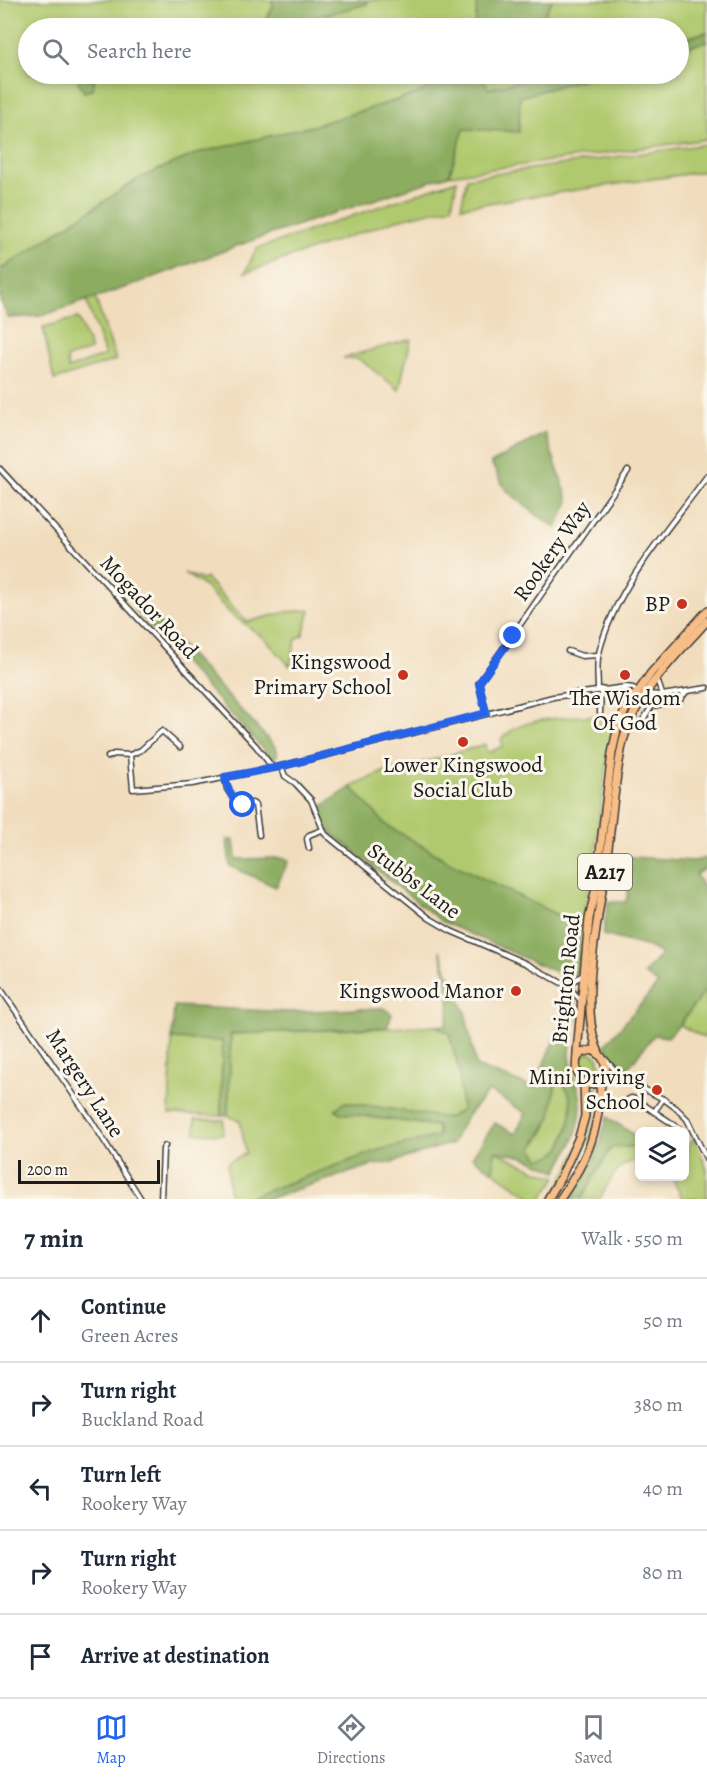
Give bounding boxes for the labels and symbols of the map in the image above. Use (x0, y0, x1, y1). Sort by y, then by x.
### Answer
street label: Rookery Way (506, 495, 598, 607)
street label: Mogador Road (93, 549, 205, 665)
place label: BP (645, 589, 670, 619)
marker: BP (675, 597, 689, 611)
route end (499, 622, 525, 648)
place label: Kingswood Primary School (253, 647, 391, 702)
marker: Kingswood Primary School (396, 668, 410, 682)
marker: The Wisdom Of God (618, 668, 632, 682)
place label: The Wisdom Of God (569, 683, 681, 738)
marker: Lower Kingswood Social Club (456, 735, 470, 749)
place label: Lower Kingswood Social Club (383, 750, 543, 805)
route start (229, 791, 255, 817)
street label: Stubbs Lane (361, 836, 467, 926)
road number: A217 (578, 854, 632, 890)
street label: Brighton Road (544, 912, 588, 1046)
place label: Kingswood Manor (339, 976, 504, 1006)
marker: Kingswood Manor (509, 984, 523, 998)
street label: Margery Lane (39, 1023, 131, 1143)
place label: Mini Driving School (529, 1062, 645, 1117)
marker: Mini Driving School (650, 1083, 664, 1097)
scale bar (18, 1157, 160, 1184)

